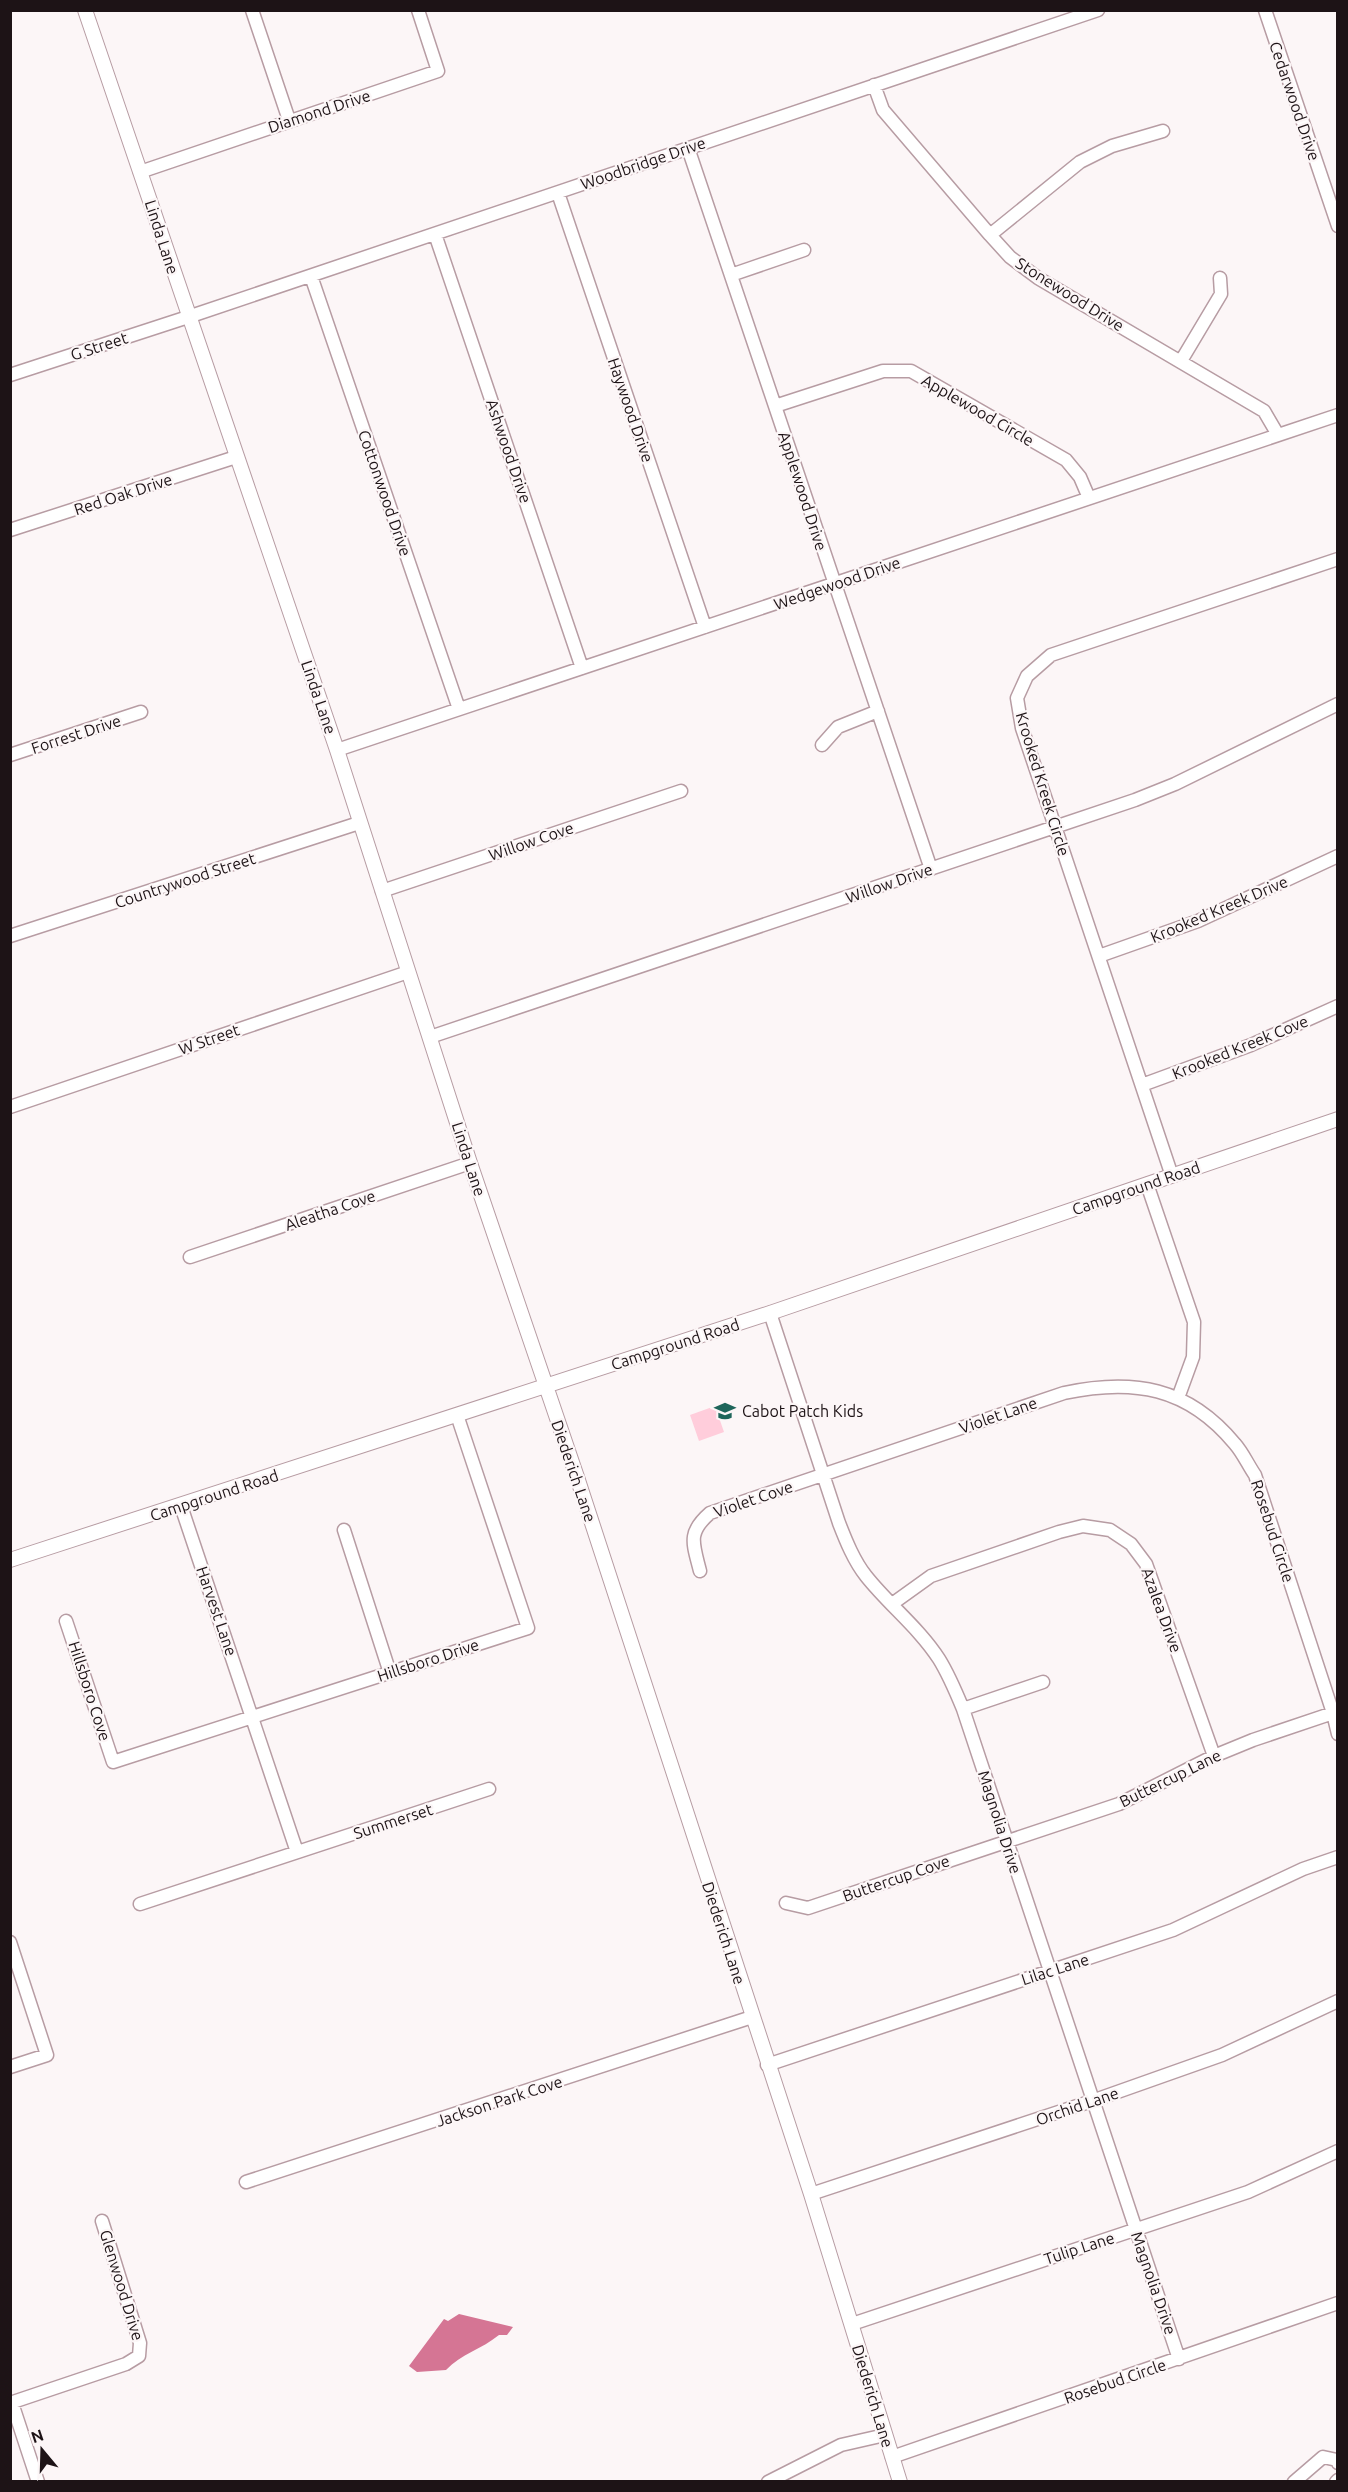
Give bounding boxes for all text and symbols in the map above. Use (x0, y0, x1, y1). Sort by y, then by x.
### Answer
street label: Cedarwood Drive (1266, 39, 1324, 163)
street label: Diamond Drive (266, 86, 372, 136)
street label: Woodbridge Drive (578, 133, 708, 193)
street label: Linda Lane (142, 198, 182, 276)
street label: Stonewood Drive (1013, 254, 1127, 334)
street label: G Street (68, 328, 130, 364)
street label: Haywood Drive (605, 355, 657, 465)
street label: Applewood Circle (919, 371, 1037, 449)
street label: Ashwood Drive (483, 397, 535, 505)
street label: Cottonwood Drive (355, 428, 415, 558)
street label: Applewood Drive (775, 429, 831, 553)
street label: Red Oak Drive (72, 470, 174, 518)
street label: Wedgewood Drive (771, 553, 903, 613)
street label: Linda Lane (298, 658, 340, 736)
street label: Krooked Kreek Circle (1013, 710, 1073, 858)
street label: Forrest Drive (29, 711, 123, 757)
street label: Willow Cove (486, 818, 576, 864)
street label: Countrywood Street (112, 849, 258, 911)
street label: Willow Drive (843, 860, 935, 906)
street label: Krooked Kreek Drive (1148, 872, 1290, 946)
street label: Krooked Kreek Cove (1169, 1011, 1311, 1083)
street label: W Street (176, 1020, 242, 1058)
street label: Linda Lane (449, 1120, 489, 1198)
street label: Campground Road (1070, 1158, 1202, 1218)
street label: Aleatha Cove (282, 1186, 378, 1234)
street label: Campground Road (608, 1315, 742, 1373)
street label: Violet Lane (957, 1393, 1039, 1437)
school or university icon: Cabot Patch Kids (713, 1399, 737, 1423)
place label: Cabot Patch Kids (742, 1402, 863, 1420)
street label: Diederich Lane (548, 1418, 600, 1524)
street label: Campground Road (147, 1466, 281, 1524)
street label: Violet Cove (711, 1477, 795, 1521)
street label: Rosebud Circle (1248, 1477, 1298, 1585)
street label: Harvest Lane (193, 1564, 241, 1658)
street label: Azalea Drive (1138, 1565, 1186, 1655)
street label: Hillsboro Drive (375, 1635, 481, 1685)
street label: Hillsboro Cove (65, 1639, 115, 1743)
street label: Buttercup Lane (1116, 1746, 1224, 1810)
street label: Magnolia Drive (975, 1768, 1025, 1876)
street label: Summerset (351, 1800, 435, 1842)
street label: Buttercup Cove (840, 1851, 952, 1905)
street label: Diederich Lane (699, 1879, 749, 1987)
street label: Lilac Lane (1019, 1950, 1091, 1988)
street label: Jackson Park Cove (433, 2072, 565, 2130)
street label: Orchid Lane (1033, 2083, 1121, 2129)
street label: Glenwood Drive (97, 2228, 147, 2342)
street label: Tulip Lane (1041, 2228, 1117, 2268)
street label: Magnolia Drive (1128, 2229, 1180, 2337)
street label: Diederich Lane (849, 2342, 897, 2450)
street label: Rosebud Circle (1062, 2355, 1168, 2407)
north arrow (12, 2420, 72, 2480)
text: N (29, 2425, 46, 2446)

